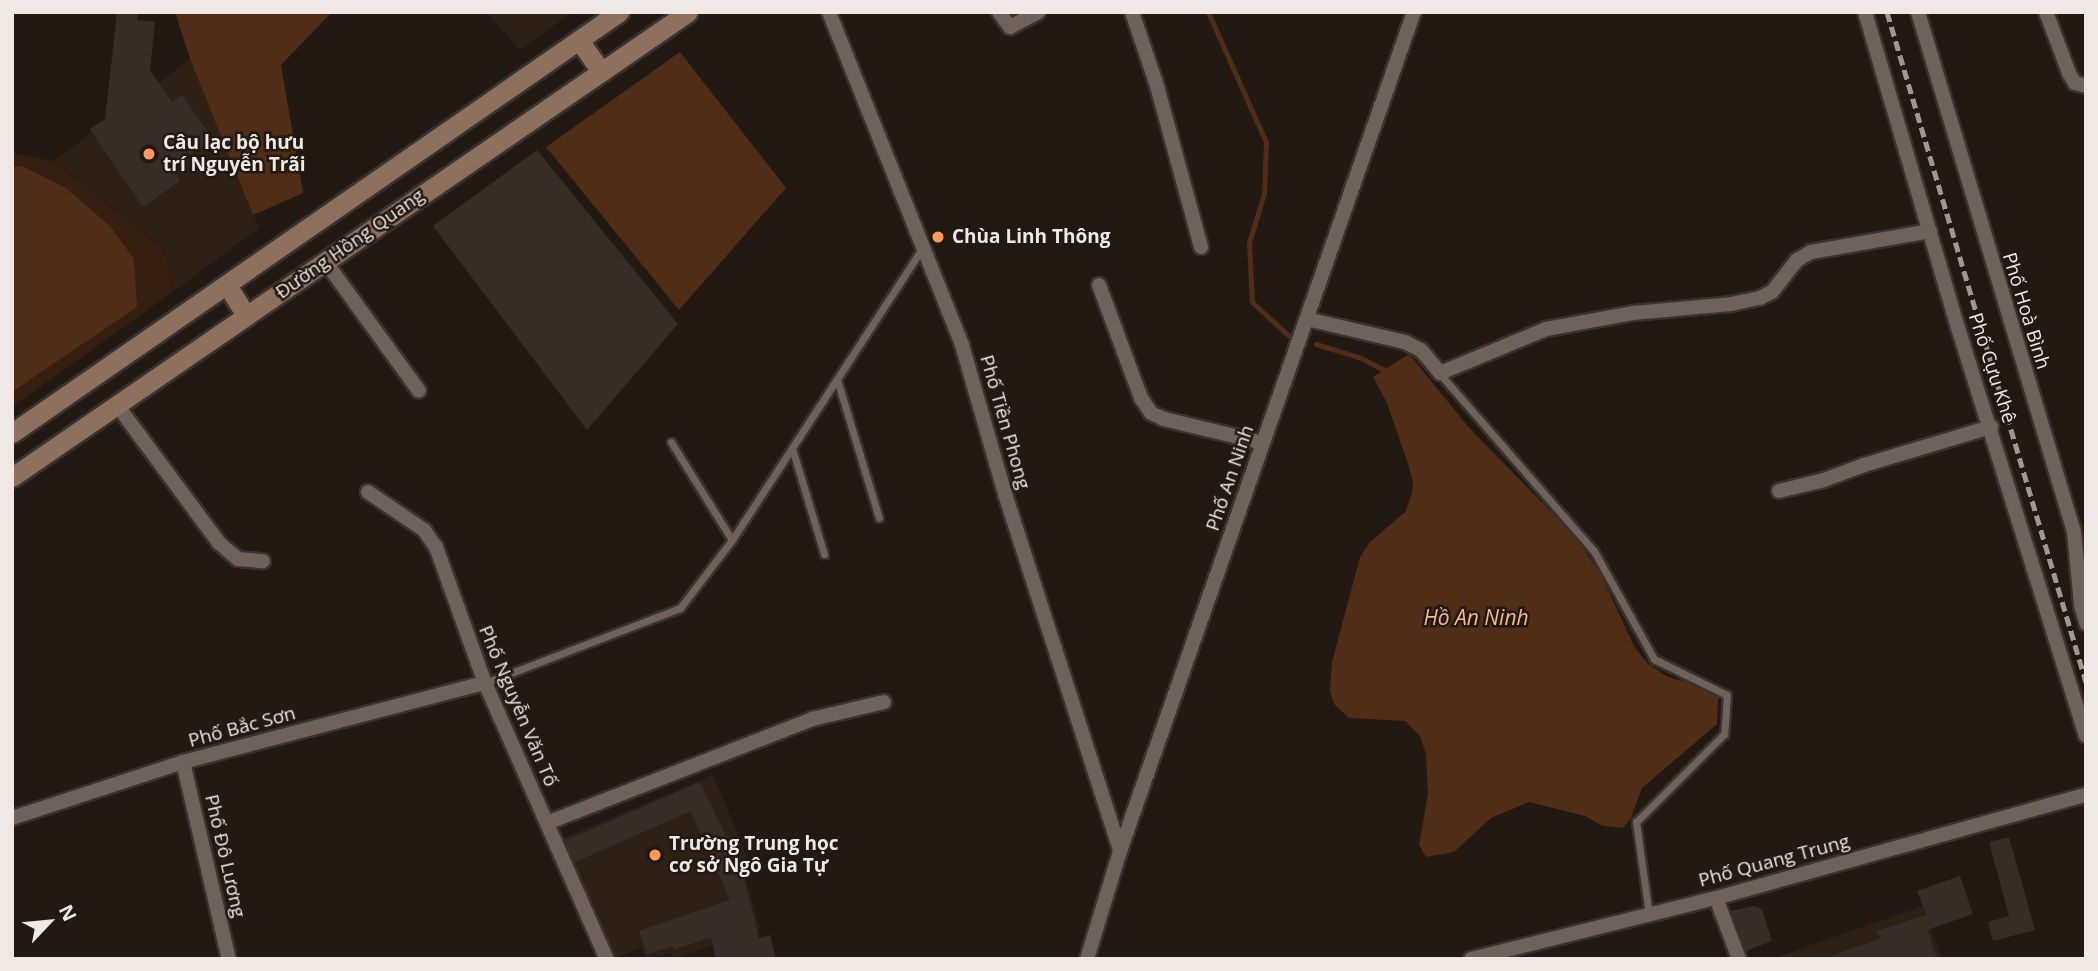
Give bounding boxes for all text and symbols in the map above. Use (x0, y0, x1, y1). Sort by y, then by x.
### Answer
place label: Câu lạc bộ hưu trí Nguyễn Trãi (163, 132, 306, 176)
marker: Câu lạc bộ hưu trí Nguyễn Trãi (141, 146, 157, 162)
street label: Đường Hồng Quang (271, 184, 429, 304)
place label: Chùa Linh Thông (952, 226, 1110, 248)
marker: Chùa Linh Thông (930, 229, 946, 245)
street label: Phố Hoà Bình (1997, 250, 2055, 372)
street label: Phố Cựu Khê (1963, 310, 2021, 426)
street label: Phố Tiền Phong (975, 352, 1035, 492)
street label: Phố An Ninh (1201, 422, 1259, 534)
water label: Hồ An Ninh (1423, 604, 1529, 630)
street label: Phố Nguyễn Văn Tố (474, 622, 562, 790)
street label: Phố Bắc Sơn (186, 702, 298, 752)
street label: Phố Đô Lương (200, 792, 250, 920)
street label: Phố Quang Trung (1696, 830, 1852, 892)
place label: Trường Trung học cơ sở Ngô Gia Tự (669, 833, 838, 877)
marker: Trường Trung học cơ sở Ngô Gia Tự (647, 847, 663, 863)
north arrow (14, 887, 84, 957)
text: N (53, 900, 83, 925)

